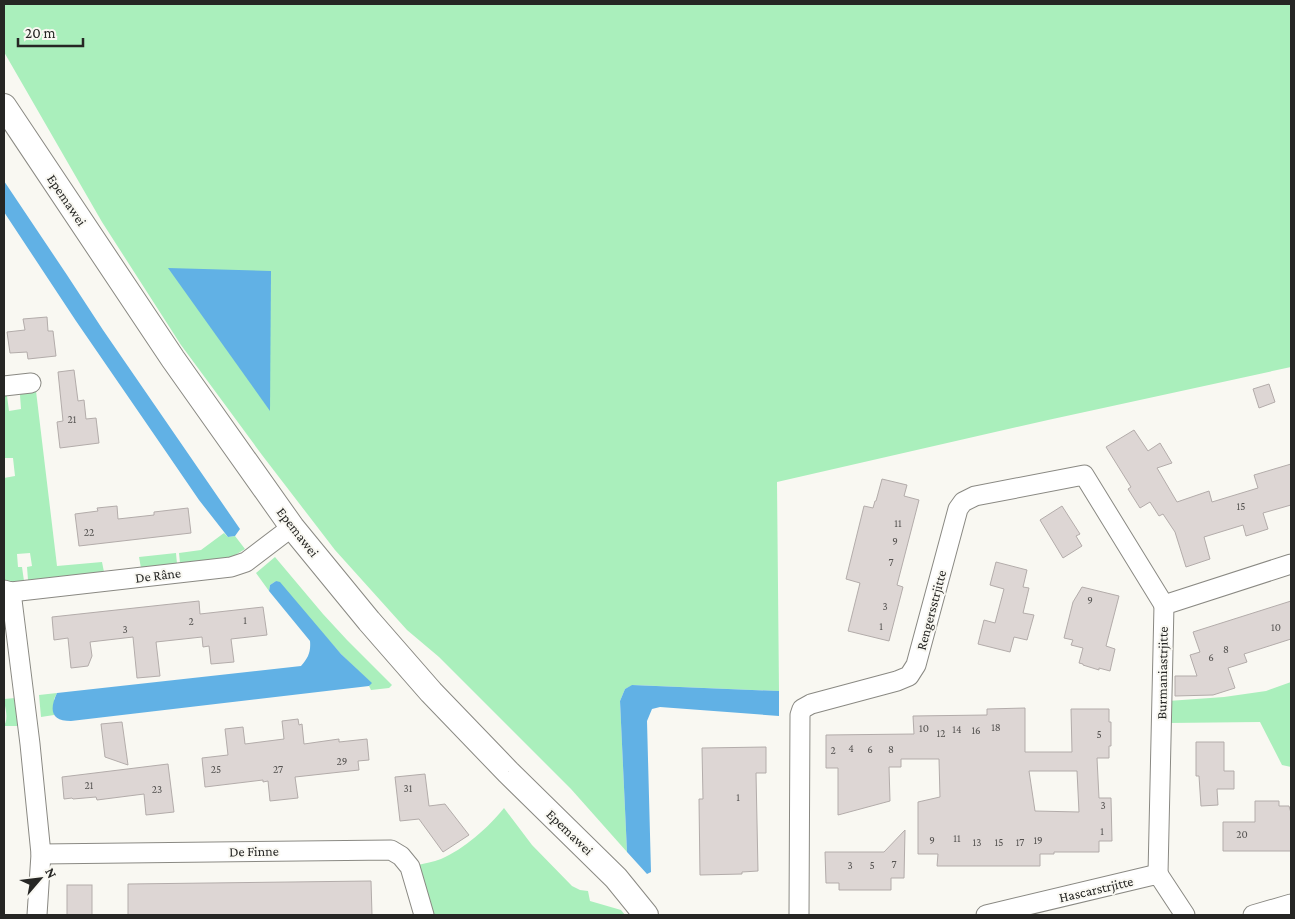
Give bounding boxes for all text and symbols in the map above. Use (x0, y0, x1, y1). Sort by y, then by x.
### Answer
scale bar (18, 15, 82, 47)
text: 20 m (25, 25, 56, 41)
street label: Epemawei (44, 171, 90, 229)
house number: 21 (68, 413, 77, 425)
house number: 15 (1237, 500, 1245, 512)
street label: Epemawei (274, 504, 323, 560)
house number: 11 (894, 517, 902, 529)
house number: 22 (84, 526, 94, 538)
house number: 9 (892, 535, 898, 547)
house number: 7 (888, 556, 894, 568)
street label: De Râne (134, 564, 182, 586)
street label: Rengersstrjitte (913, 568, 950, 652)
house number: 9 (1087, 594, 1093, 606)
house number: 3 (882, 600, 888, 612)
house number: 1 (243, 614, 247, 626)
house number: 2 (188, 615, 194, 627)
house number: 1 (879, 620, 883, 632)
house number: 10 (1271, 621, 1281, 633)
house number: 3 (122, 623, 128, 635)
street label: Burmaniastrjitte (1153, 626, 1172, 720)
house number: 8 (1223, 643, 1229, 655)
house number: 6 (1208, 651, 1214, 663)
house number: 18 (991, 721, 1001, 733)
house number: 10 (919, 722, 929, 734)
house number: 14 (952, 723, 962, 735)
house number: 16 (971, 724, 981, 736)
house number: 12 (937, 727, 945, 739)
house number: 5 (1096, 728, 1102, 740)
house number: 4 (848, 742, 854, 754)
house number: 6 (867, 743, 873, 755)
house number: 8 (888, 743, 894, 755)
house number: 2 (830, 744, 836, 756)
house number: 29 (337, 755, 347, 767)
house number: 25 (211, 763, 221, 775)
house number: 27 (273, 763, 283, 775)
house number: 21 (85, 779, 94, 791)
house number: 31 (404, 782, 413, 794)
house number: 23 (152, 783, 162, 795)
house number: 1 (736, 791, 740, 803)
house number: 3 (1100, 799, 1106, 811)
street label: Epemawei (543, 806, 597, 858)
house number: 1 (1100, 825, 1104, 837)
house number: 20 (1236, 828, 1248, 840)
house number: 11 (953, 832, 961, 844)
house number: 9 (929, 834, 935, 846)
house number: 19 (1033, 834, 1043, 846)
house number: 13 (973, 836, 981, 848)
house number: 15 (995, 836, 1003, 848)
house number: 17 (1016, 836, 1024, 848)
street label: De Finne (229, 843, 279, 859)
north arrow (15, 854, 65, 904)
house number: 7 (891, 858, 897, 870)
house number: 3 (847, 859, 853, 871)
house number: 5 (869, 859, 875, 871)
text: N (42, 865, 61, 881)
street label: Hascarstrjitte (1057, 873, 1135, 906)

